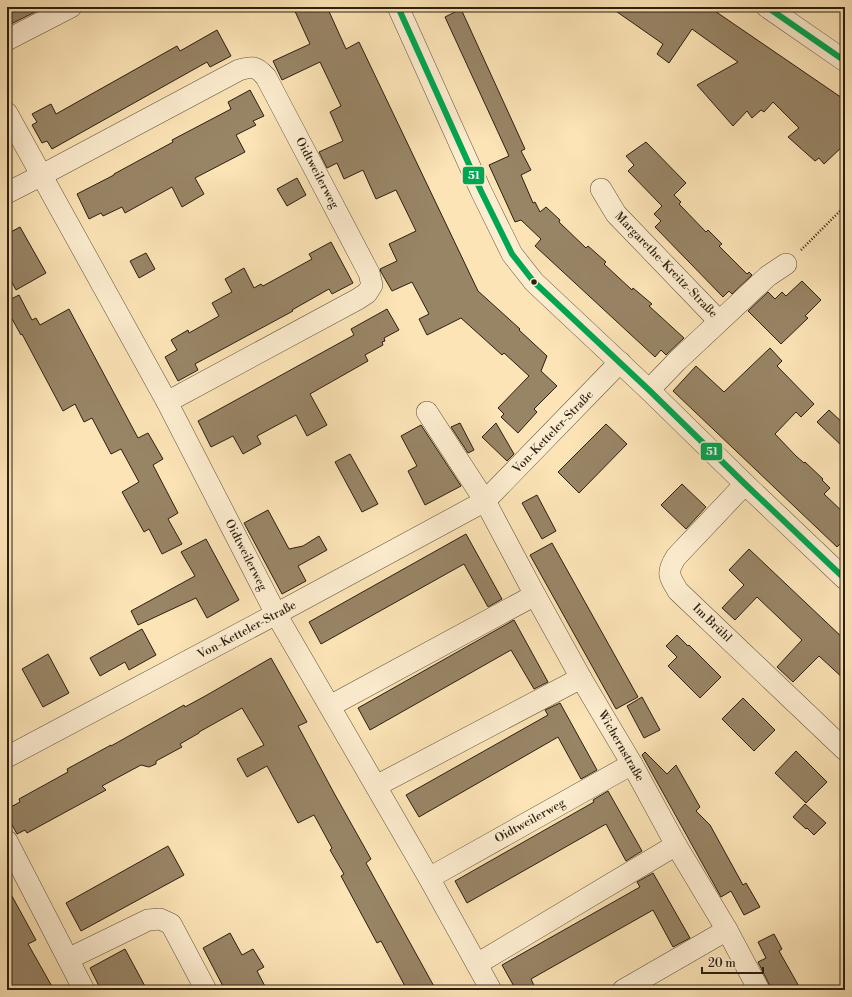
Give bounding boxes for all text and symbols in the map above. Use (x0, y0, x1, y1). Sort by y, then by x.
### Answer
street label: Oidtweilerweg (292, 135, 342, 212)
line badge: 51 (462, 166, 485, 185)
text: 51 (468, 169, 481, 183)
street label: Margarethe-Kreitz-Straße (611, 209, 721, 321)
unlabelled marker (529, 277, 539, 287)
street label: Von-Ketteler-Straße (509, 387, 596, 477)
line badge: 51 (700, 442, 723, 461)
text: 51 (706, 445, 719, 459)
street label: Oidtweilerweg (222, 517, 271, 594)
street label: Von-Ketteler-Straße (194, 598, 299, 663)
street label: Im Brühl (689, 601, 735, 646)
street label: Wichernstraße (594, 707, 647, 784)
street label: Oidtweilerweg (492, 795, 569, 847)
scale bar (702, 949, 763, 975)
text: 20 m (708, 956, 736, 971)

